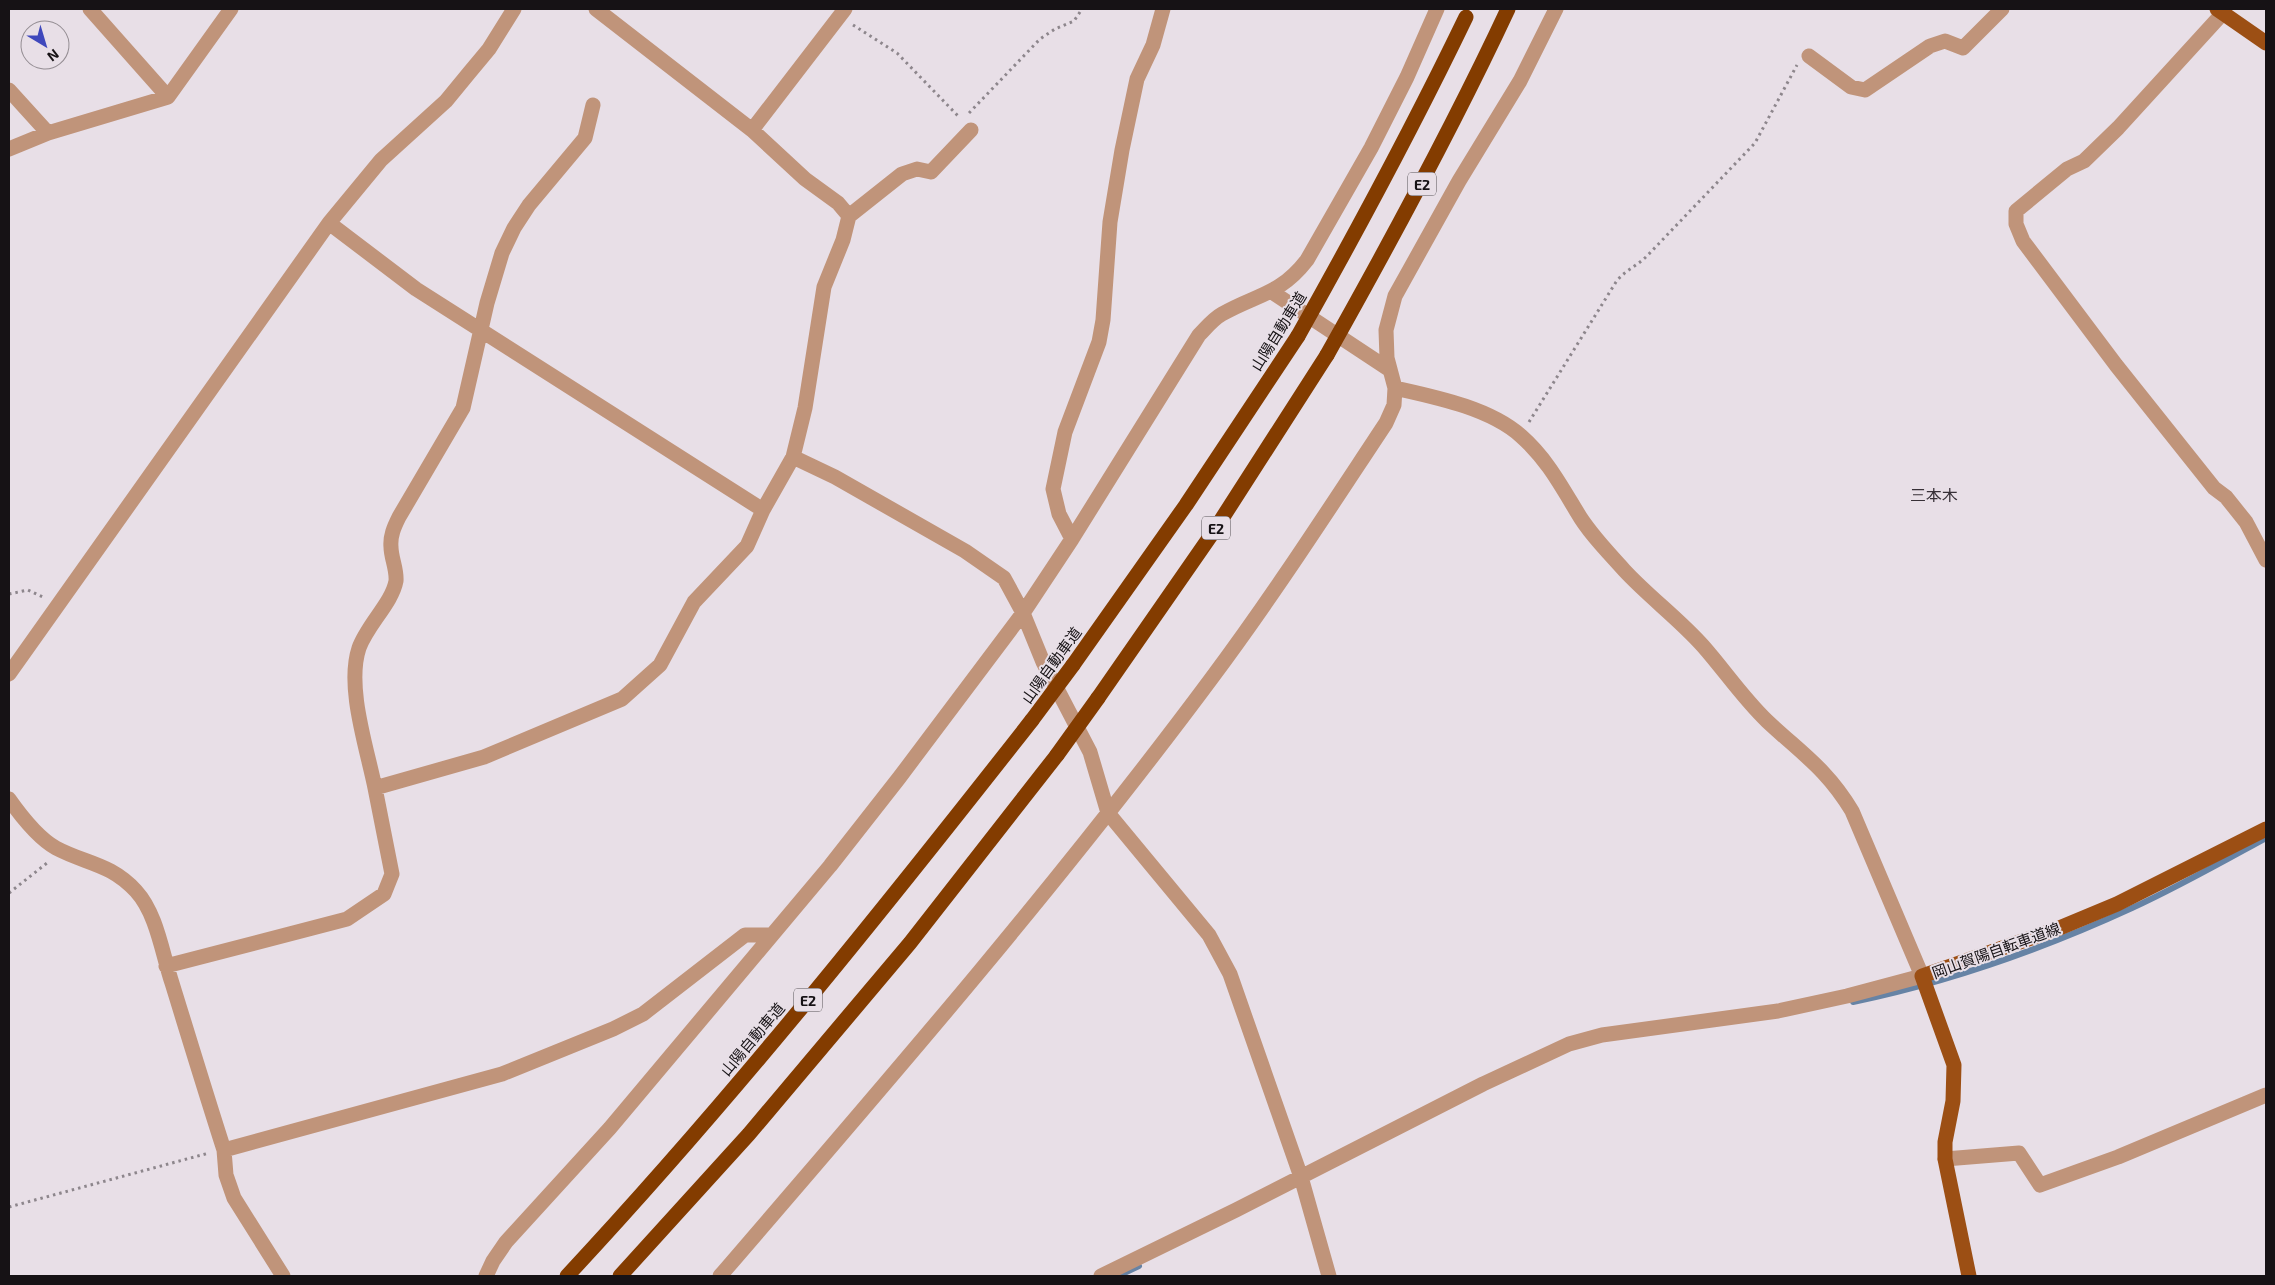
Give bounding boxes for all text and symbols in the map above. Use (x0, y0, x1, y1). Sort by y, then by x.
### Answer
north arrow (20, 20, 70, 70)
text: N (44, 46, 63, 65)
road number: E2 (1408, 172, 1436, 195)
street label: 山陽自動車道 (1247, 288, 1309, 374)
district label: 三本木 (1910, 485, 1958, 504)
road number: E2 (1202, 516, 1230, 540)
street label: 山陽自動車道 (1017, 623, 1085, 707)
street label: 岡山賀陽自転車道線 (1929, 918, 2063, 982)
road number: E2 (794, 988, 822, 1012)
street label: 山陽自動車道 (716, 999, 788, 1079)

